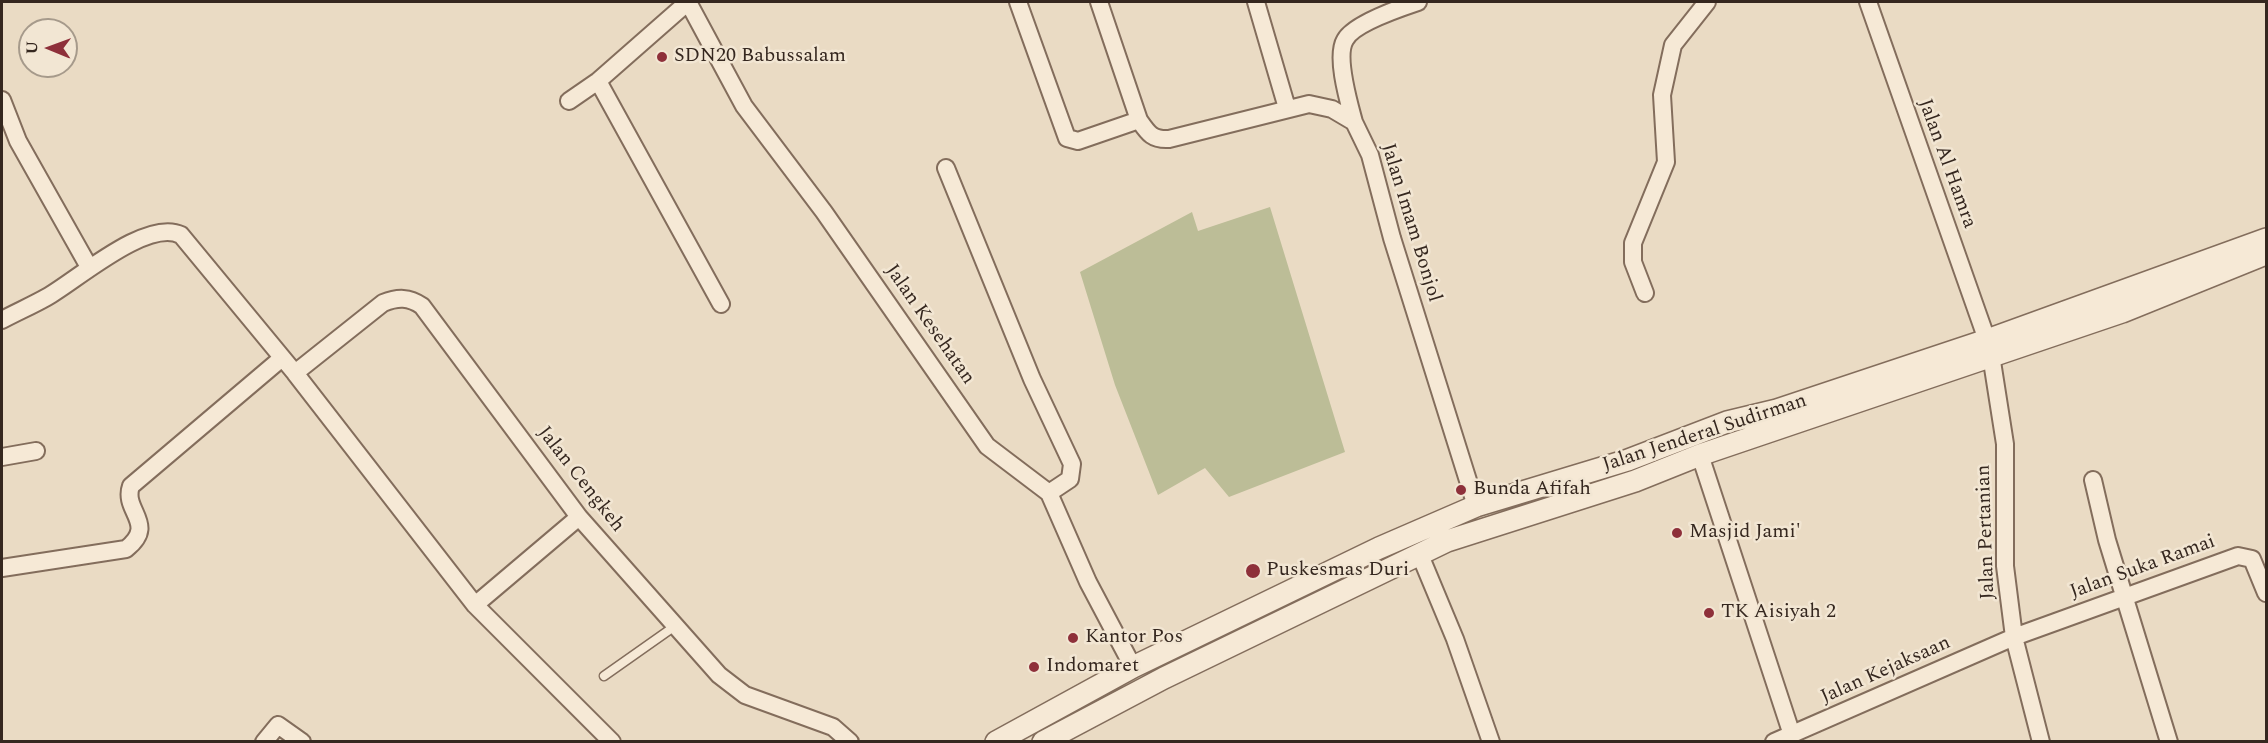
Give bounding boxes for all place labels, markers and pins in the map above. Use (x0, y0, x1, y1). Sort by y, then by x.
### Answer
place label: SDN20 Babussalam (674, 45, 846, 69)
marker: SDN20 Babussalam (655, 50, 669, 64)
place label: Bunda Afifah (1473, 478, 1591, 502)
marker: Bunda Afifah (1454, 483, 1468, 497)
place label: Masjid Jami' (1689, 521, 1801, 545)
marker: Masjid Jami' (1670, 526, 1684, 540)
place label: Puskesmas Duri (1266, 559, 1409, 583)
marker: Puskesmas Duri (1244, 562, 1262, 580)
place label: TK Aisiyah 2 (1721, 601, 1836, 625)
marker: TK Aisiyah 2 (1702, 606, 1716, 620)
place label: Kantor Pos (1085, 626, 1183, 650)
marker: Kantor Pos (1066, 631, 1080, 645)
place label: Indomaret (1046, 655, 1139, 679)
marker: Indomaret (1027, 660, 1041, 674)

